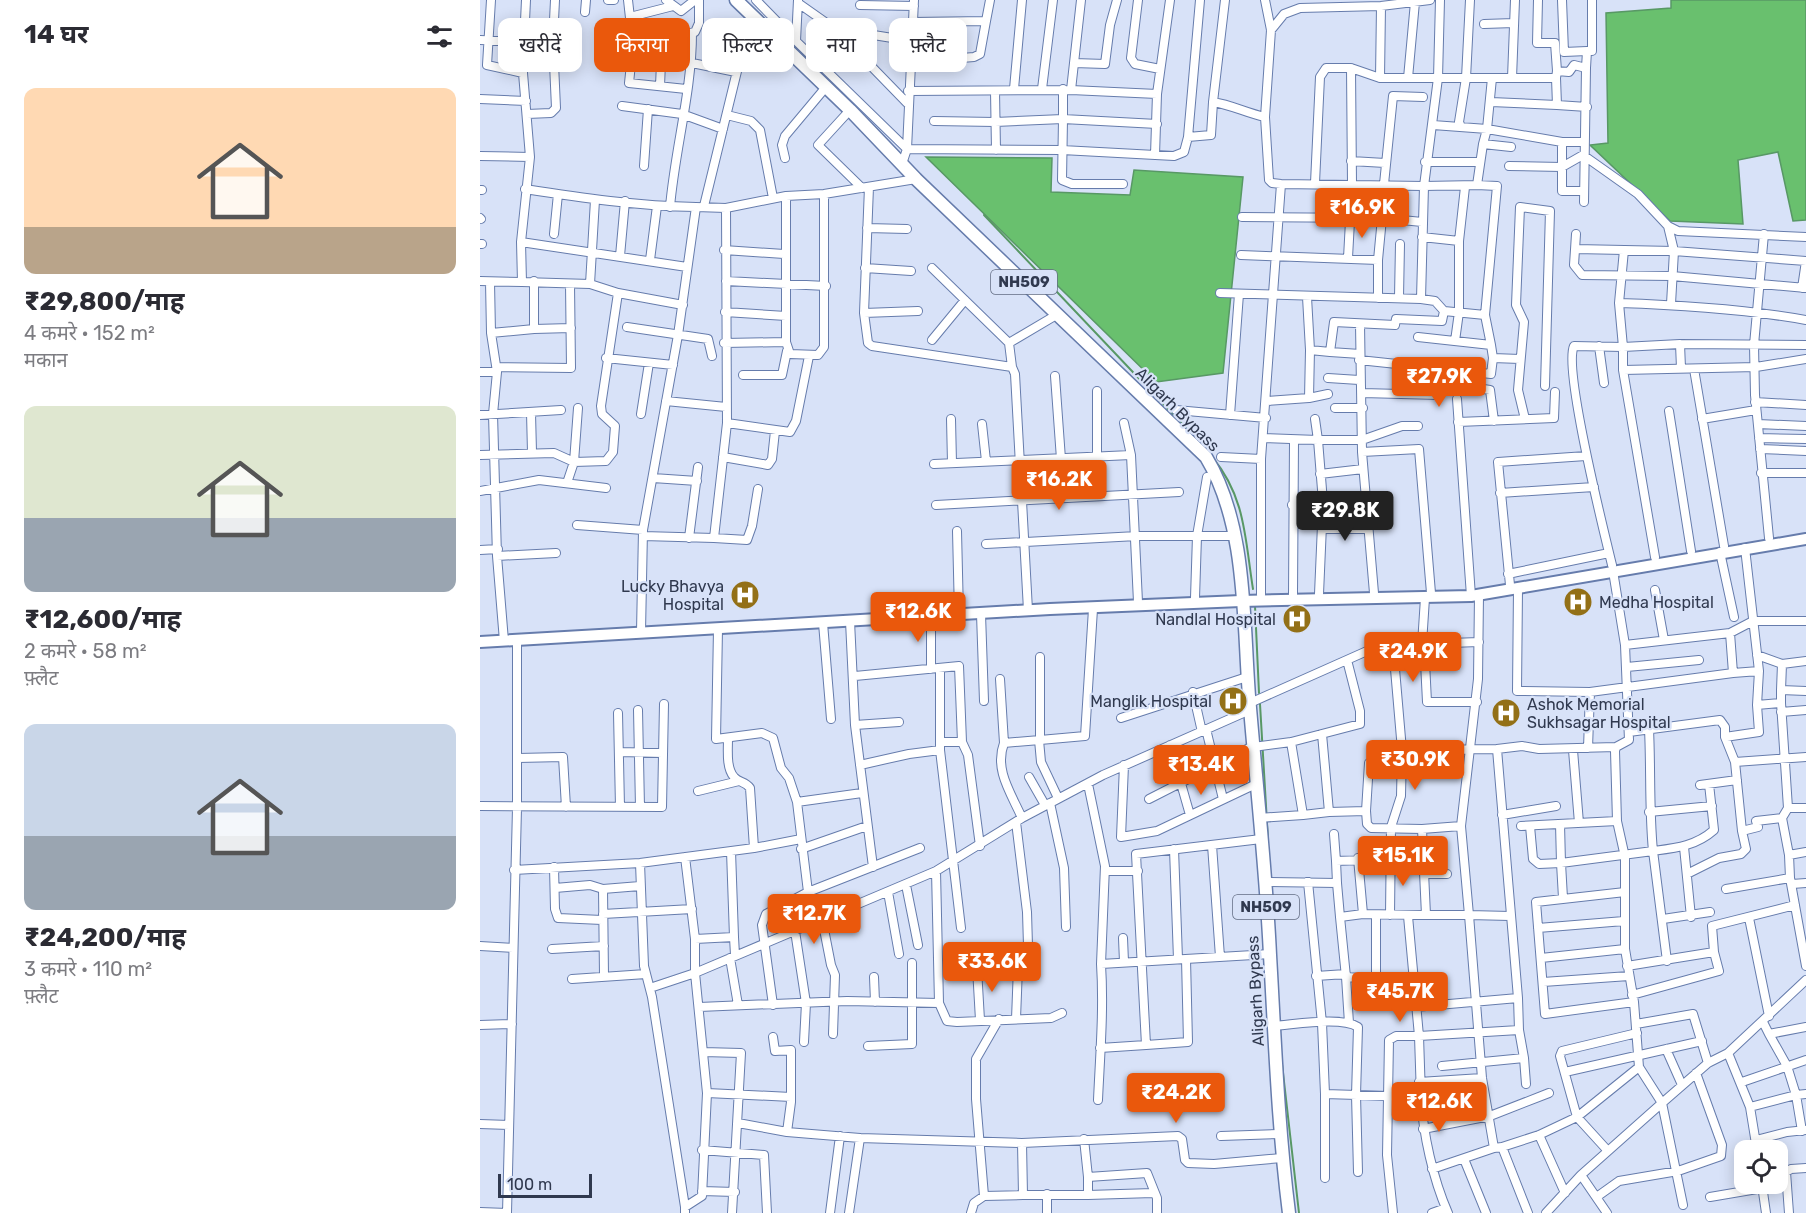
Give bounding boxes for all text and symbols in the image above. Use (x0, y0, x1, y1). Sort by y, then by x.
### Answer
chip: खरीदें (498, 18, 582, 72)
chip: किराया (594, 18, 690, 72)
chip: फ़िल्टर (702, 18, 794, 72)
chip: नया (806, 18, 877, 72)
chip: फ़्लैट (889, 18, 967, 72)
text: 14 घर (24, 19, 89, 50)
icon: filters (423, 20, 456, 53)
icon: home (186, 127, 294, 235)
pin: ₹16.9K (1313, 188, 1411, 239)
text: ₹16.9K (1329, 195, 1395, 219)
road number: NH509 (991, 270, 1057, 294)
text: ₹29,800/माह (24, 286, 184, 317)
text: 4 कमरे · 152 m² (24, 321, 155, 345)
text: मकान (24, 348, 68, 372)
pin: ₹27.9K (1390, 357, 1488, 408)
street label: Aligarh Bypass (1132, 363, 1224, 455)
text: ₹27.9K (1406, 364, 1472, 388)
icon: home (186, 445, 294, 553)
pin: ₹16.2K (1010, 460, 1108, 511)
text: ₹16.2K (1026, 467, 1092, 491)
pin: ₹29.8K (1296, 491, 1394, 542)
text: ₹29.8K (1310, 498, 1380, 522)
place label: Lucky Bhavya Hospital (621, 577, 724, 614)
hospital icon: Lucky Bhavya Hospital (729, 579, 761, 611)
hospital icon: Medha Hospital (1562, 586, 1594, 618)
pin: ₹12.6K (869, 592, 967, 643)
place label: Medha Hospital (1599, 593, 1714, 612)
text: ₹12.6K (885, 599, 951, 623)
hospital icon: Nandlal Hospital (1281, 603, 1313, 635)
text: ₹12,600/माह (24, 604, 181, 635)
place label: Nandlal Hospital (1155, 610, 1276, 629)
pin: ₹24.9K (1364, 632, 1462, 683)
text: 2 कमरे · 58 m² (24, 639, 147, 663)
text: ₹24.9K (1378, 639, 1448, 663)
text: फ़्लैट (24, 666, 59, 690)
hospital icon: Manglik Hospital (1217, 685, 1249, 717)
place label: Manglik Hospital (1090, 692, 1212, 711)
place label: Ashok Memorial Sukhsagar Hospital (1527, 695, 1671, 732)
hospital icon: Ashok Memorial Sukhsagar Hospital (1490, 697, 1522, 729)
pin: ₹30.9K (1366, 740, 1464, 791)
pin: ₹13.4K (1152, 745, 1250, 796)
text: ₹30.9K (1380, 747, 1450, 771)
text: ₹13.4K (1167, 752, 1235, 776)
icon: home (186, 763, 294, 871)
pin: ₹15.1K (1354, 836, 1452, 887)
text: ₹15.1K (1372, 843, 1434, 867)
pin: ₹12.7K (765, 894, 863, 945)
road number: NH509 (1233, 895, 1299, 919)
text: ₹12.7K (782, 901, 846, 925)
text: ₹24,200/माह (24, 922, 186, 953)
street label: Aligarh Bypass (1243, 935, 1268, 1047)
pin: ₹33.6K (943, 942, 1041, 993)
text: ₹33.6K (957, 949, 1027, 973)
text: 3 कमरे · 110 m² (24, 957, 152, 981)
pin: ₹45.7K (1351, 972, 1449, 1023)
text: ₹45.7K (1366, 979, 1434, 1003)
text: फ़्लैट (24, 984, 59, 1008)
pin: ₹24.2K (1127, 1073, 1225, 1124)
text: ₹24.2K (1141, 1080, 1211, 1104)
pin: ₹12.6K (1390, 1082, 1488, 1133)
text: ₹12.6K (1406, 1089, 1472, 1113)
map controls (1734, 1140, 1788, 1194)
button: locate (1734, 1140, 1788, 1194)
scale bar (498, 1171, 592, 1198)
text: 100 m (507, 1175, 552, 1194)

